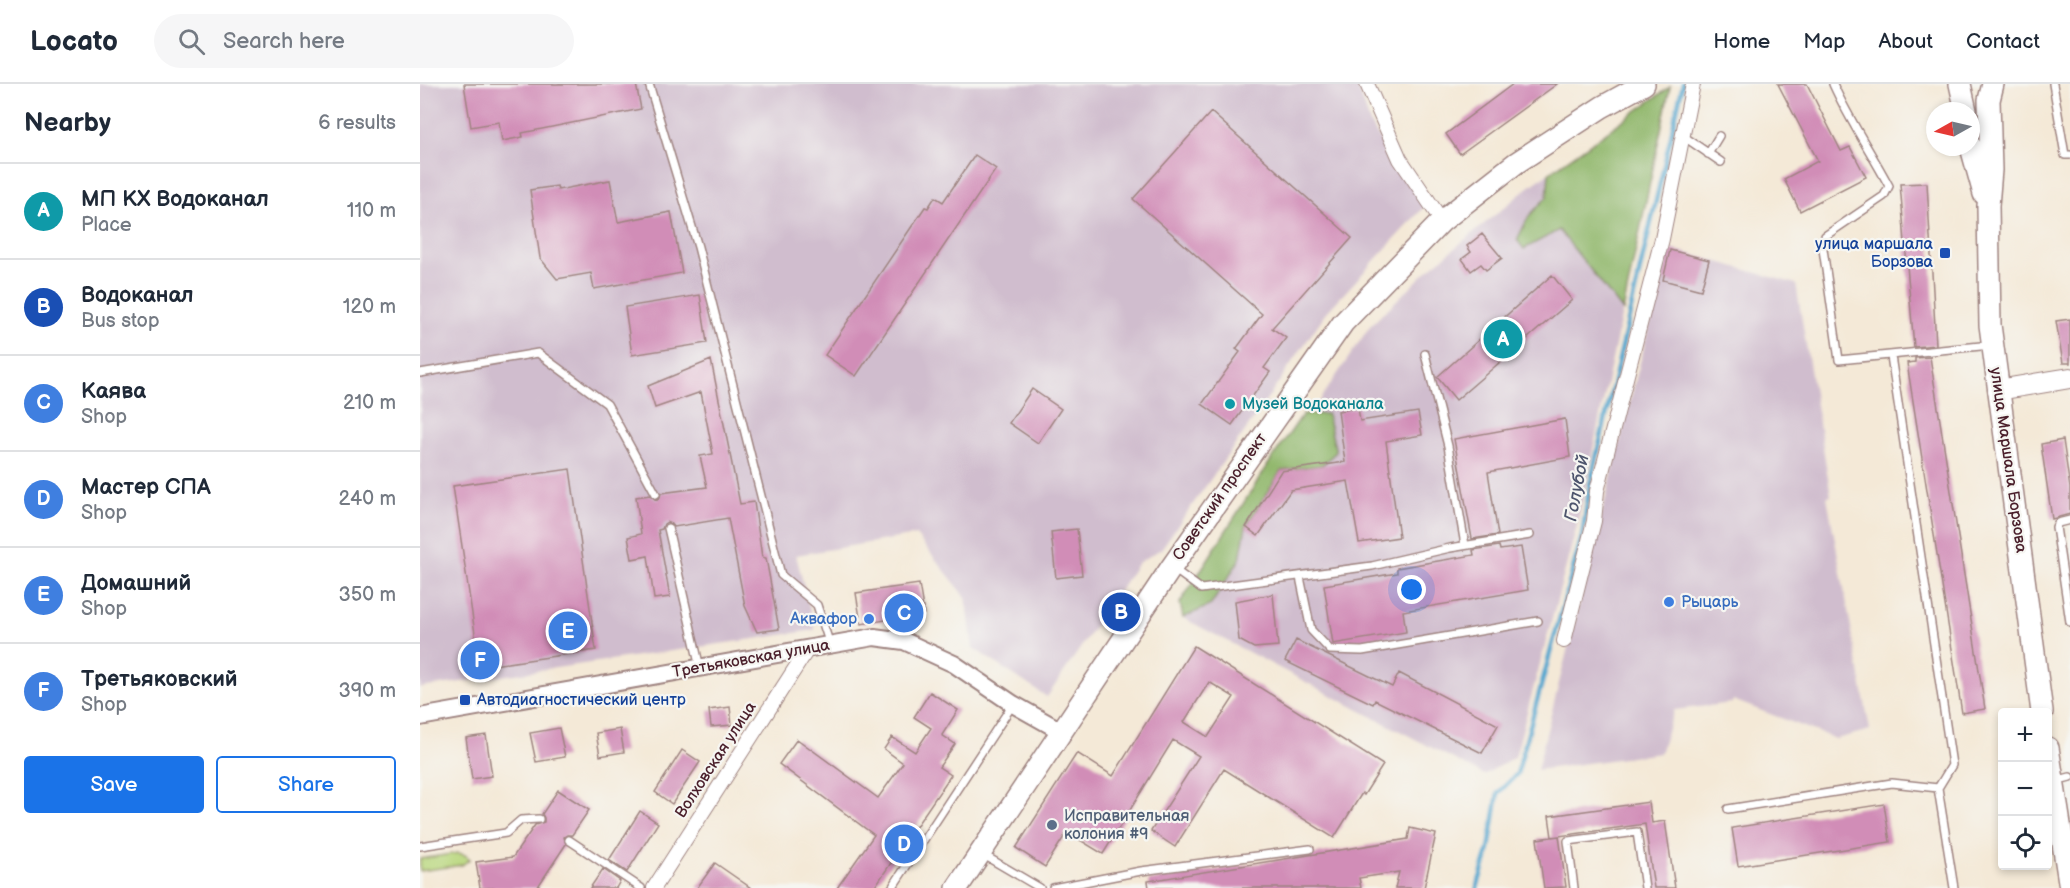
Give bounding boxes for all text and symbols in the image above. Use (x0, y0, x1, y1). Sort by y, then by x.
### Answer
search box (154, 14, 574, 68)
text: Locato (30, 25, 118, 58)
icon: search (175, 25, 208, 58)
text: Search here (223, 28, 345, 55)
text: Home (1713, 29, 1770, 54)
text: Map (1803, 29, 1845, 54)
text: About (1878, 29, 1933, 54)
text: Contact (1966, 29, 2040, 54)
north arrow (1926, 102, 1980, 156)
text: Nearby (24, 108, 111, 139)
text: 6 results (318, 111, 396, 135)
text: МП КХ Водоканал (81, 186, 269, 213)
text: A (37, 199, 50, 223)
text: 110 m (347, 199, 396, 223)
text: Place (81, 213, 132, 237)
place label: улица маршала Борзова (1815, 235, 1934, 272)
marker: улица маршала Борзова (1938, 246, 1952, 260)
text: Водоканал (81, 282, 193, 309)
text: B (36, 295, 51, 319)
text: 120 m (343, 295, 396, 319)
text: Bus stop (81, 309, 160, 333)
pin: A (1484, 316, 1522, 362)
street label: улица Маршала Борзова (1986, 366, 2031, 555)
text: Каява (81, 378, 146, 405)
text: C (36, 391, 51, 415)
text: 210 m (343, 391, 396, 415)
place label: Музей Водоканала (1242, 395, 1384, 414)
marker: Музей Водоканала (1223, 397, 1237, 411)
text: Shop (81, 405, 127, 429)
street label: Советский проспект (1169, 429, 1271, 564)
water label: Голубой (1560, 453, 1594, 523)
text: Мастер СПА (81, 474, 211, 501)
text: D (37, 487, 50, 511)
text: 240 m (339, 487, 396, 511)
text: Shop (81, 501, 127, 525)
text: Домашний (81, 570, 191, 597)
your location (1397, 575, 1426, 604)
text: E (37, 583, 50, 607)
text: 350 m (339, 583, 396, 607)
pin: C (884, 590, 924, 636)
pin: B (1102, 590, 1140, 634)
place label: Рыцарь (1681, 593, 1739, 612)
marker: Рыцарь (1662, 595, 1676, 609)
text: Shop (81, 597, 127, 621)
pin: E (548, 608, 588, 654)
place label: Аквафор (789, 610, 857, 629)
marker: Аквафор (862, 612, 876, 626)
street label: Третьяковская улица (671, 636, 832, 682)
pin: F (460, 638, 500, 682)
text: Третьяковский (81, 666, 238, 693)
text: F (37, 679, 50, 703)
text: 390 m (338, 679, 396, 703)
place label: Автодиагностический центр (476, 691, 686, 710)
text: Shop (81, 693, 127, 717)
marker: Автодиагностический центр (458, 693, 472, 707)
street label: Волховская улица (671, 698, 761, 821)
map controls (1998, 708, 2052, 870)
button: + (1998, 708, 2052, 762)
button: Save (24, 756, 204, 813)
button: Share (216, 756, 396, 813)
button: − (1998, 762, 2052, 816)
place label: Исправительная колония #9 (1064, 807, 1190, 844)
button: locate (1998, 816, 2052, 870)
marker: Исправительная колония #9 (1045, 818, 1059, 832)
pin: D (884, 822, 924, 867)

